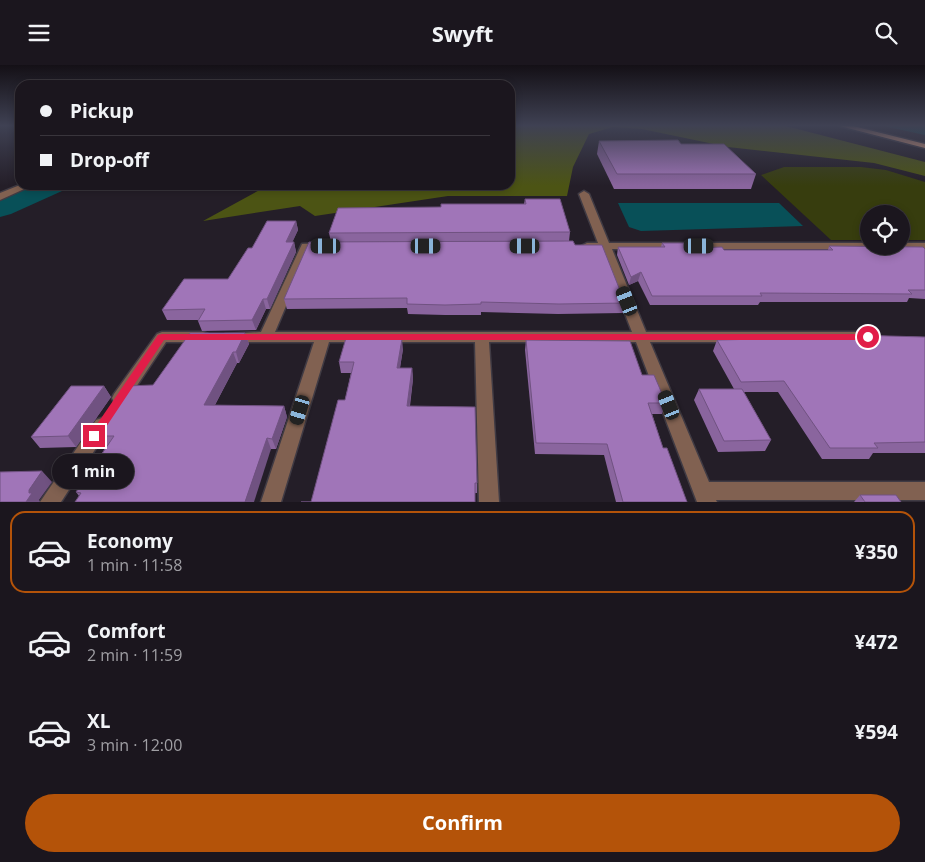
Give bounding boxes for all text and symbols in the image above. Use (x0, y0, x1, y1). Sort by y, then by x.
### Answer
text: Swyft (432, 18, 493, 48)
icon: menu (25, 19, 53, 47)
icon: search (872, 19, 900, 47)
text: Pickup (70, 98, 134, 124)
text: Drop-off (70, 147, 149, 173)
map controls (860, 205, 910, 255)
button: locate (860, 205, 910, 255)
car (311, 239, 341, 254)
car (411, 239, 441, 254)
car (510, 239, 540, 254)
car (684, 239, 714, 254)
car (614, 284, 639, 318)
route start (857, 326, 879, 348)
car (656, 388, 681, 422)
car (288, 393, 311, 427)
route end (83, 425, 105, 447)
callout: 1 min (53, 453, 135, 489)
text: 1 min (71, 460, 115, 482)
text: Economy (87, 528, 173, 554)
icon: car (27, 530, 72, 575)
text: ¥350 (855, 539, 898, 565)
text: 1 min · 11:58 (87, 554, 182, 576)
text: Comfort (87, 618, 166, 644)
icon: car (27, 620, 72, 665)
text: ¥472 (855, 629, 898, 655)
text: 2 min · 11:59 (87, 644, 182, 666)
text: XL (87, 708, 110, 734)
icon: car (27, 710, 72, 755)
text: ¥594 (855, 719, 898, 745)
text: 3 min · 12:00 (87, 734, 182, 756)
button: Confirm (25, 794, 900, 852)

